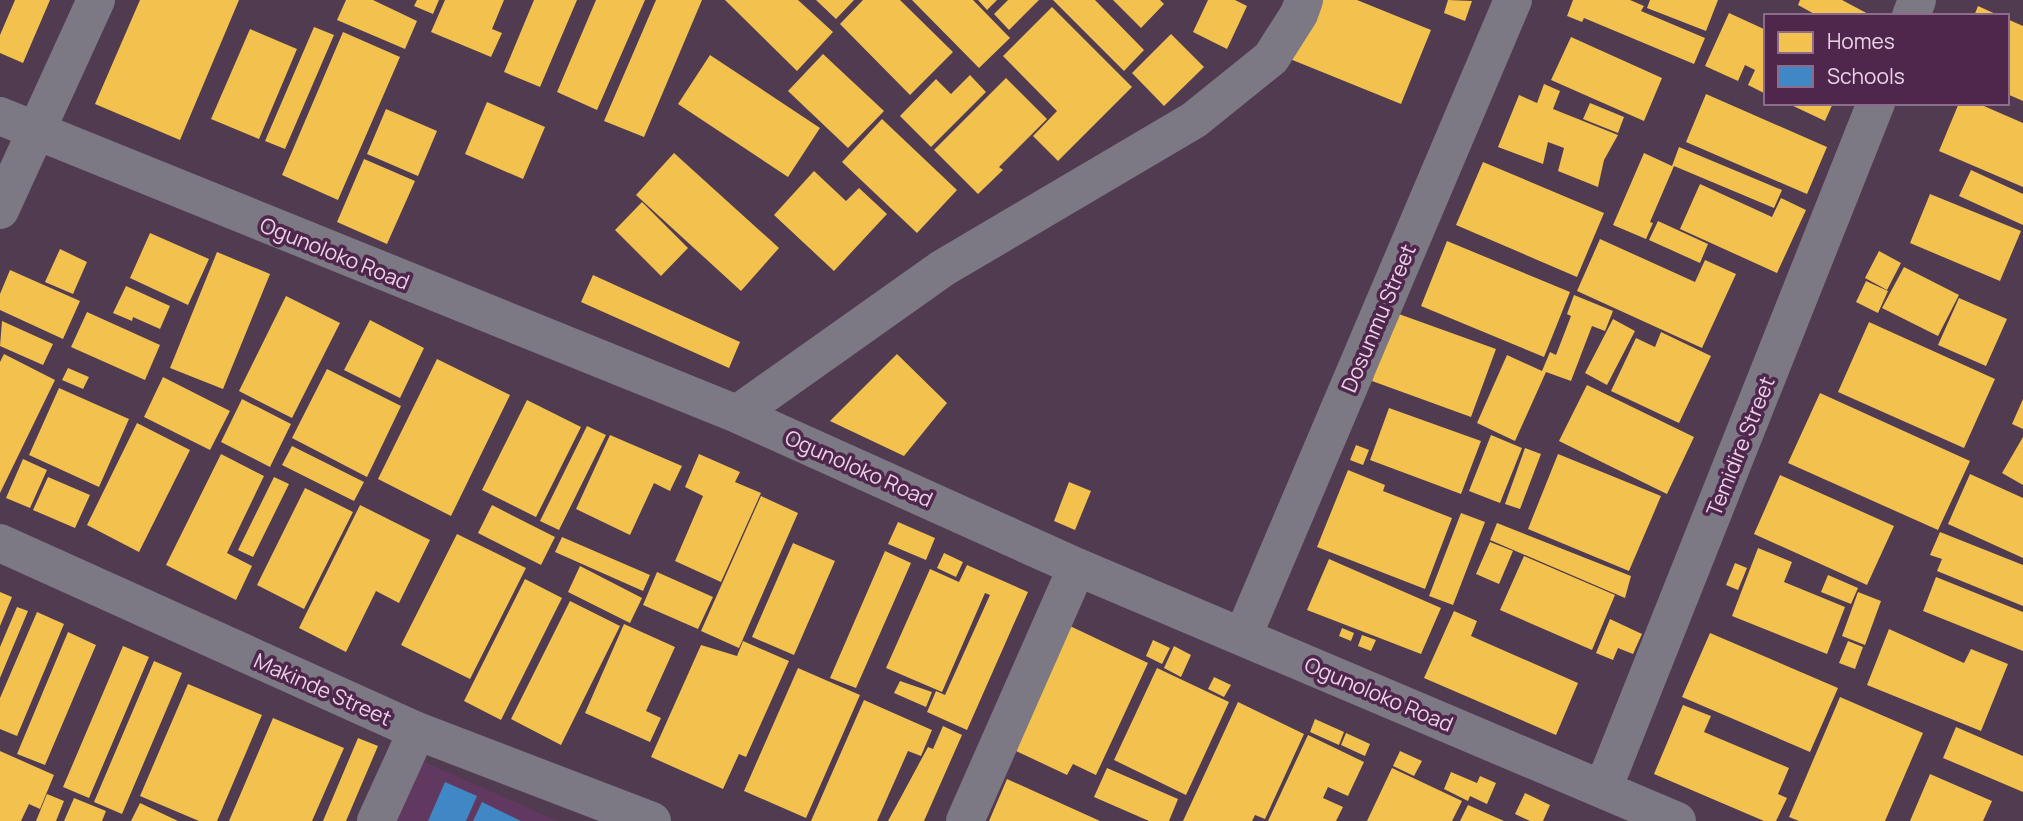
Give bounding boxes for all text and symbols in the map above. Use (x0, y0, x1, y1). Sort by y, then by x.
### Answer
legend (1764, 14, 2009, 105)
text: Homes (1827, 27, 1895, 55)
text: Schools (1827, 62, 1905, 90)
street label: Ogunoloko Road (256, 210, 414, 296)
street label: Dosunmu Street (1334, 240, 1422, 396)
street label: Temidire Street (1699, 372, 1781, 520)
street label: Ogunoloko Road (781, 423, 937, 513)
street label: Makinde Street (250, 646, 396, 732)
street label: Ogunoloko Road (1300, 650, 1458, 738)

